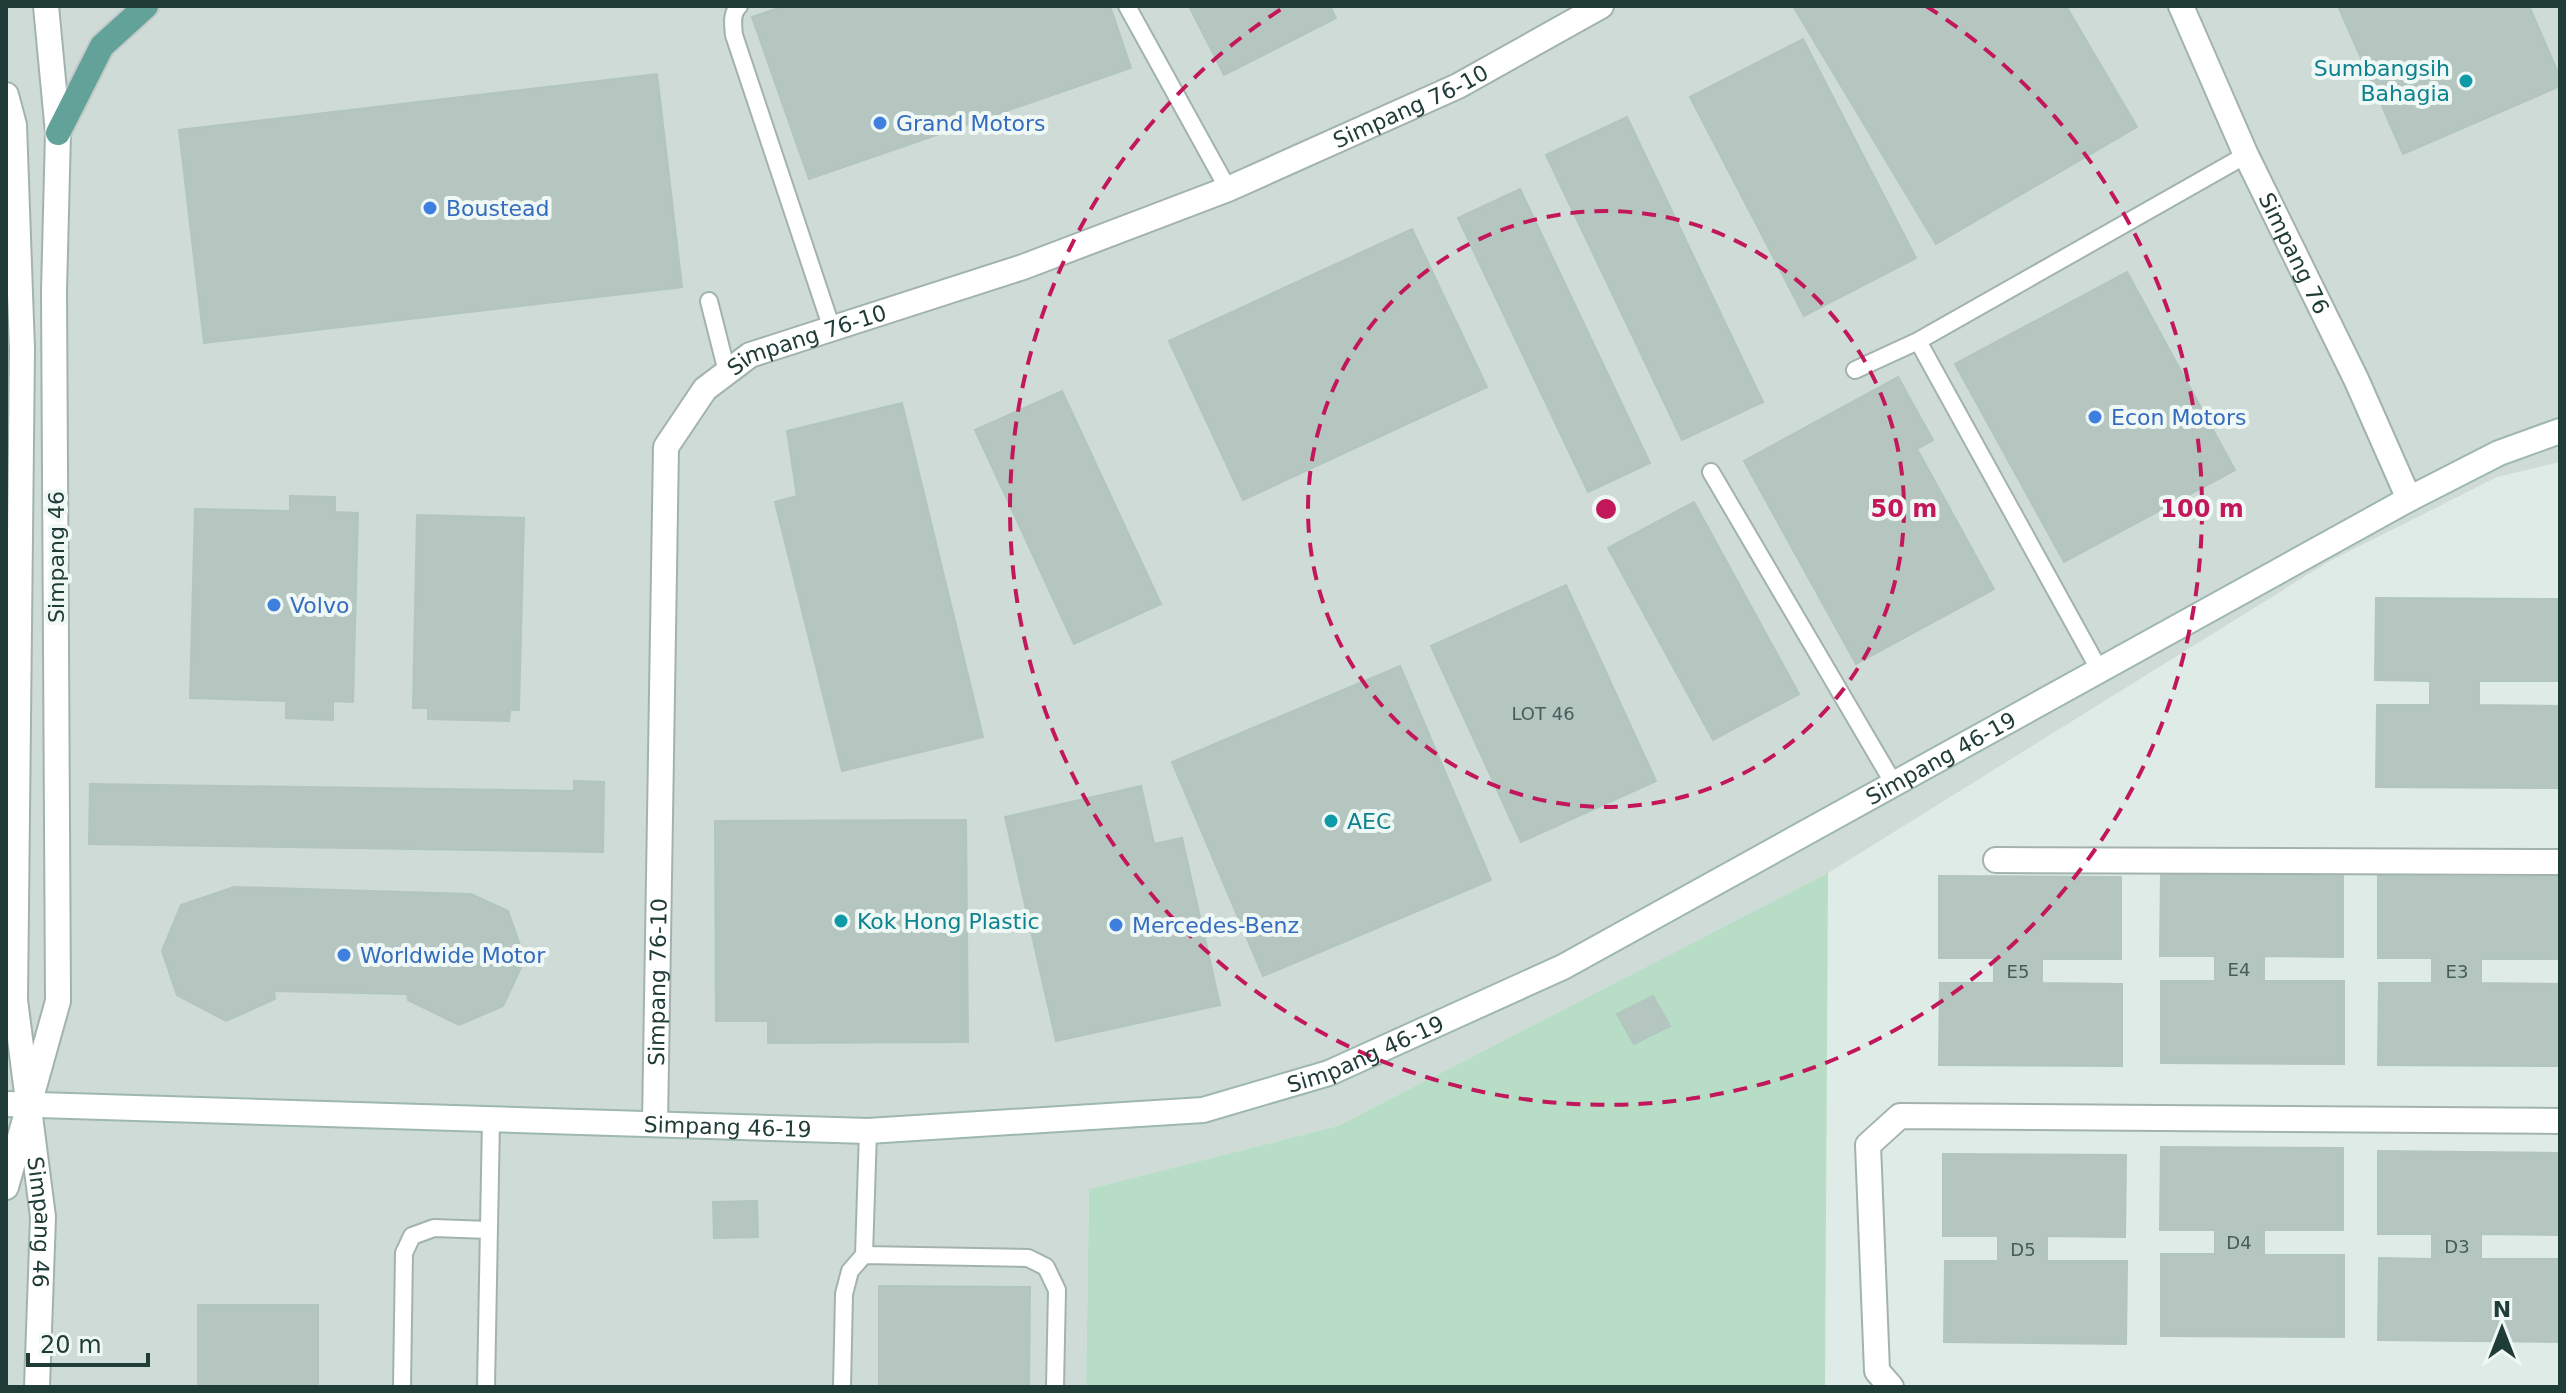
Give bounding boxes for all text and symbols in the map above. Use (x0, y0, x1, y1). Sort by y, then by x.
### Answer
place label: Sumbangsih Bahagia (2314, 56, 2450, 106)
street label: Simpang 76-10 (1329, 59, 1492, 153)
marker: Sumbangsih Bahagia (2457, 72, 2475, 90)
place label: Grand Motors (896, 111, 1046, 136)
marker: Grand Motors (871, 114, 889, 132)
street label: Simpang 76 (2254, 189, 2335, 318)
place label: Boustead (446, 196, 550, 221)
marker: Boustead (421, 199, 439, 217)
street label: Simpang 76-10 (722, 299, 890, 380)
place label: Econ Motors (2111, 405, 2246, 430)
marker: Econ Motors (2086, 408, 2104, 426)
street label: Simpang 46 (44, 491, 69, 623)
centre of rings (1592, 495, 1620, 523)
text: 50 m (1871, 495, 1937, 523)
text: 100 m (2160, 495, 2244, 523)
place label: Volvo (290, 593, 349, 618)
marker: Volvo (265, 596, 283, 614)
house number: LOT 46 (1511, 703, 1575, 724)
street label: Simpang 46-19 (1861, 706, 2020, 810)
place label: AEC (1347, 809, 1391, 834)
marker: AEC (1322, 812, 1340, 830)
street label: Simpang 76-10 (643, 898, 671, 1066)
place label: Kok Hong Plastic (857, 909, 1040, 934)
marker: Kok Hong Plastic (832, 912, 850, 930)
place label: Mercedes-Benz (1132, 913, 1299, 938)
marker: Mercedes-Benz (1107, 916, 1125, 934)
place label: Worldwide Motor (360, 943, 546, 968)
marker: Worldwide Motor (335, 946, 353, 964)
house number: E4 (2228, 959, 2250, 980)
house number: E5 (2007, 961, 2029, 982)
house number: E3 (2446, 961, 2468, 982)
street label: Simpang 46-19 (1284, 1010, 1448, 1097)
street label: Simpang 46-19 (643, 1111, 812, 1142)
street label: Simpang 46 (23, 1155, 56, 1288)
house number: D4 (2226, 1232, 2252, 1253)
house number: D3 (2444, 1236, 2470, 1257)
house number: D5 (2010, 1239, 2036, 1260)
north arrow (2462, 1289, 2542, 1369)
text: N (2493, 1297, 2511, 1322)
scale bar (28, 1317, 148, 1367)
text: 20 m (40, 1331, 102, 1359)

